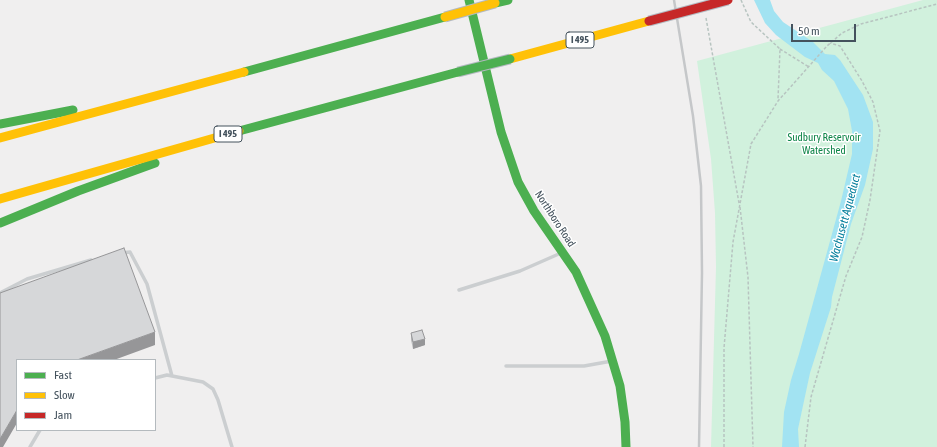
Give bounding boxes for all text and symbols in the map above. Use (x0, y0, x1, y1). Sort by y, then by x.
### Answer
scale bar (793, 16, 858, 42)
text: 50 m (798, 24, 820, 38)
road number: I 495 (566, 32, 594, 48)
road number: I 495 (214, 126, 242, 142)
park label: Sudbury Reservoir Watershed (788, 131, 860, 157)
water label: Wachusett Aqueduct (826, 173, 864, 263)
street label: Northboro Road (532, 188, 578, 250)
legend (16, 359, 156, 431)
text: Fast (54, 368, 72, 382)
text: Slow (54, 388, 75, 402)
text: Jam (54, 408, 72, 422)

